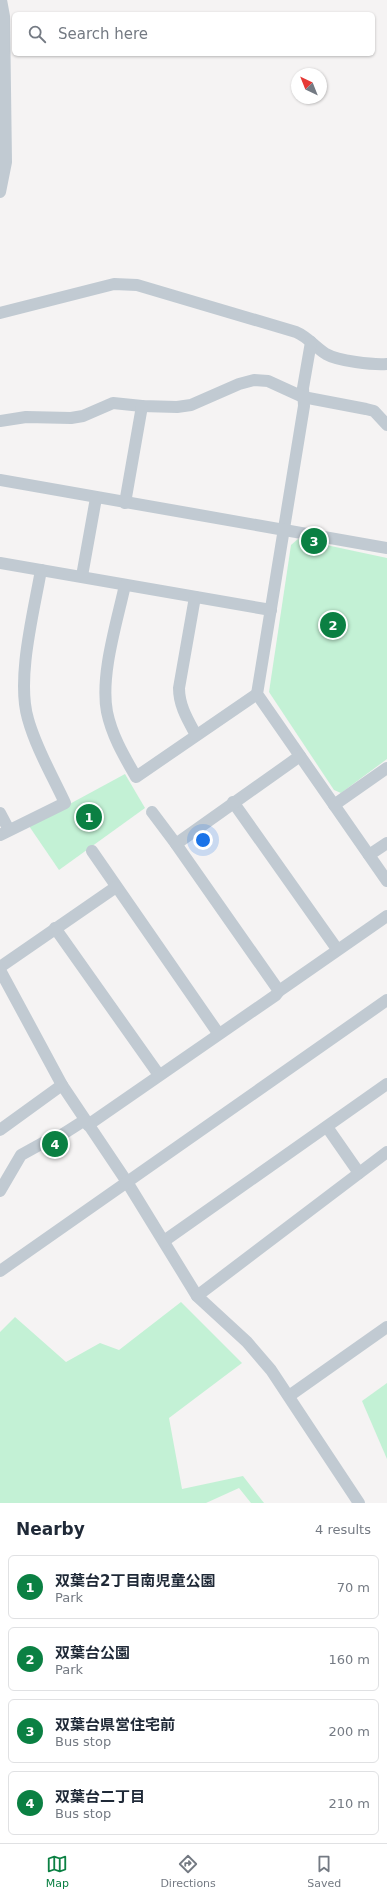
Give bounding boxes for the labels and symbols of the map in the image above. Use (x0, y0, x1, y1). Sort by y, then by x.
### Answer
north arrow (291, 68, 327, 104)
pin: 3 (301, 526, 327, 556)
pin: 2 (320, 610, 346, 640)
pin: 1 (76, 802, 102, 832)
your location (193, 830, 213, 850)
pin: 4 (42, 1129, 68, 1159)

